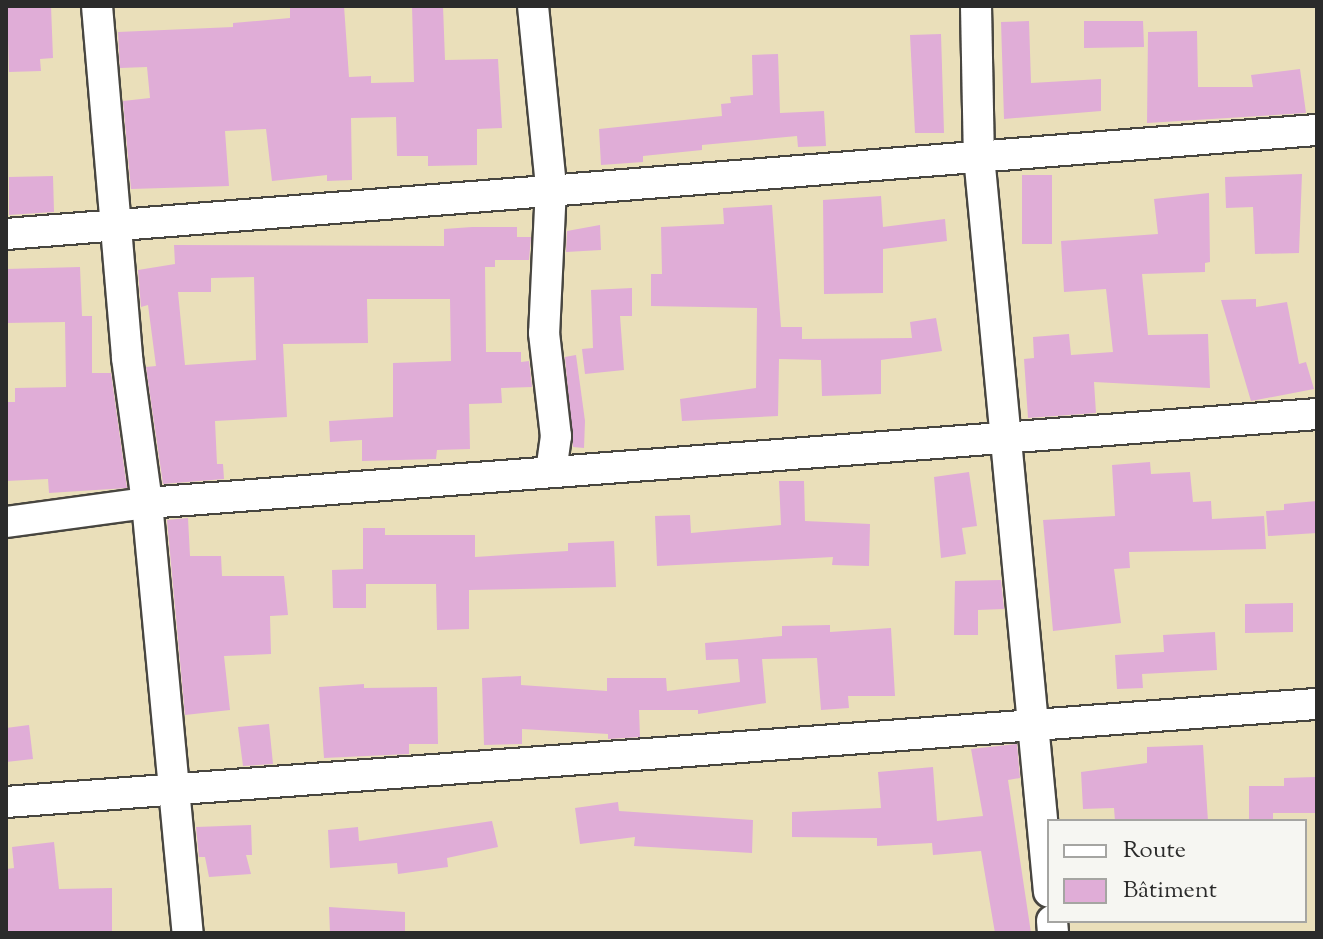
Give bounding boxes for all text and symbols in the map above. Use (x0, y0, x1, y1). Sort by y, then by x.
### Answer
legend (1047, 819, 1307, 923)
text: Route (1123, 834, 1186, 868)
text: Bâtiment (1123, 874, 1217, 908)

